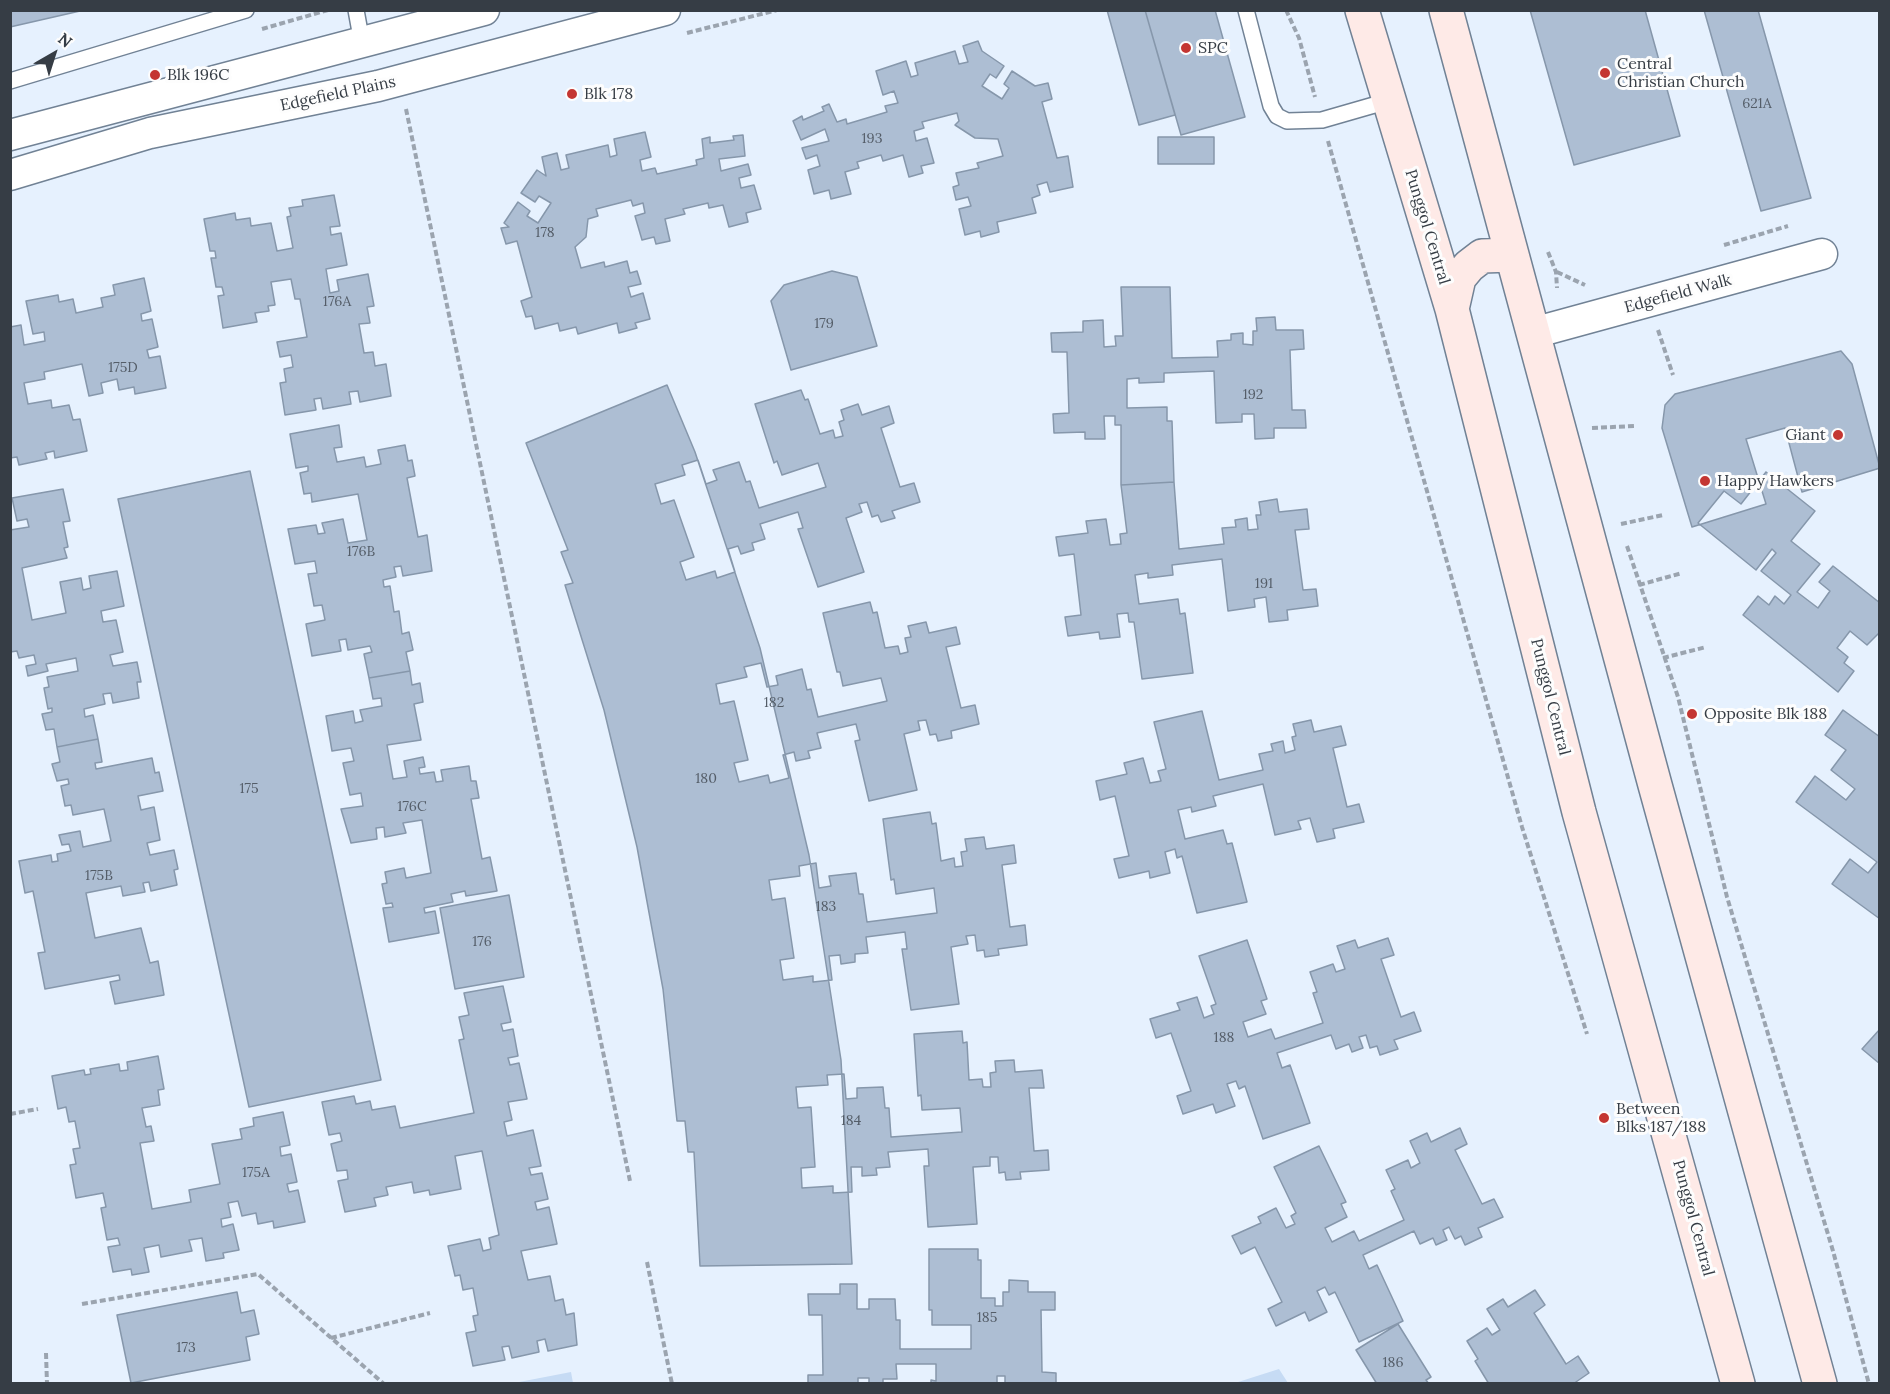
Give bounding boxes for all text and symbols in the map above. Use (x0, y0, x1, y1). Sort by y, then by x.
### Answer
north arrow (24, 24, 84, 84)
text: N (54, 28, 76, 52)
place label: SPC (1198, 38, 1228, 58)
marker: SPC (1179, 41, 1193, 55)
place label: Central Christian Church (1617, 54, 1745, 92)
place label: Blk 196C (167, 65, 229, 85)
marker: Central Christian Church (1598, 66, 1612, 80)
marker: Blk 196C (148, 68, 162, 82)
street label: Edgefield Plains (279, 72, 397, 116)
place label: Blk 178 (584, 84, 633, 104)
marker: Blk 178 (565, 87, 579, 101)
house number: 621A (1742, 96, 1772, 112)
house number: 193 (862, 131, 882, 147)
street label: Punggol Central (1400, 167, 1454, 287)
house number: 178 (535, 225, 555, 241)
street label: Edgefield Walk (1622, 270, 1734, 318)
house number: 176A (323, 294, 351, 310)
house number: 179 (814, 316, 834, 332)
house number: 175D (108, 360, 138, 376)
house number: 192 (1243, 387, 1263, 403)
place label: Giant (1785, 425, 1826, 445)
marker: Giant (1831, 428, 1845, 442)
place label: Happy Hawkers (1717, 471, 1834, 491)
marker: Happy Hawkers (1698, 474, 1712, 488)
house number: 176B (347, 544, 375, 560)
house number: 191 (1255, 576, 1273, 592)
street label: Punggol Central (1526, 637, 1574, 757)
house number: 182 (764, 695, 784, 711)
place label: Opposite Blk 188 (1704, 704, 1827, 724)
marker: Opposite Blk 188 (1685, 707, 1699, 721)
house number: 180 (695, 771, 717, 787)
house number: 175 (239, 781, 259, 797)
house number: 176C (397, 799, 427, 815)
house number: 175B (85, 868, 113, 884)
house number: 183 (816, 899, 836, 915)
house number: 176 (472, 934, 492, 950)
house number: 188 (1214, 1030, 1234, 1046)
place label: Between Blks 187/188 (1616, 1099, 1706, 1137)
marker: Between Blks 187/188 (1597, 1111, 1611, 1125)
house number: 184 (841, 1113, 861, 1129)
street label: Punggol Central (1668, 1158, 1718, 1278)
house number: 175A (242, 1165, 270, 1181)
house number: 185 (977, 1310, 997, 1326)
house number: 173 (176, 1340, 196, 1356)
house number: 186 (1382, 1355, 1404, 1371)

